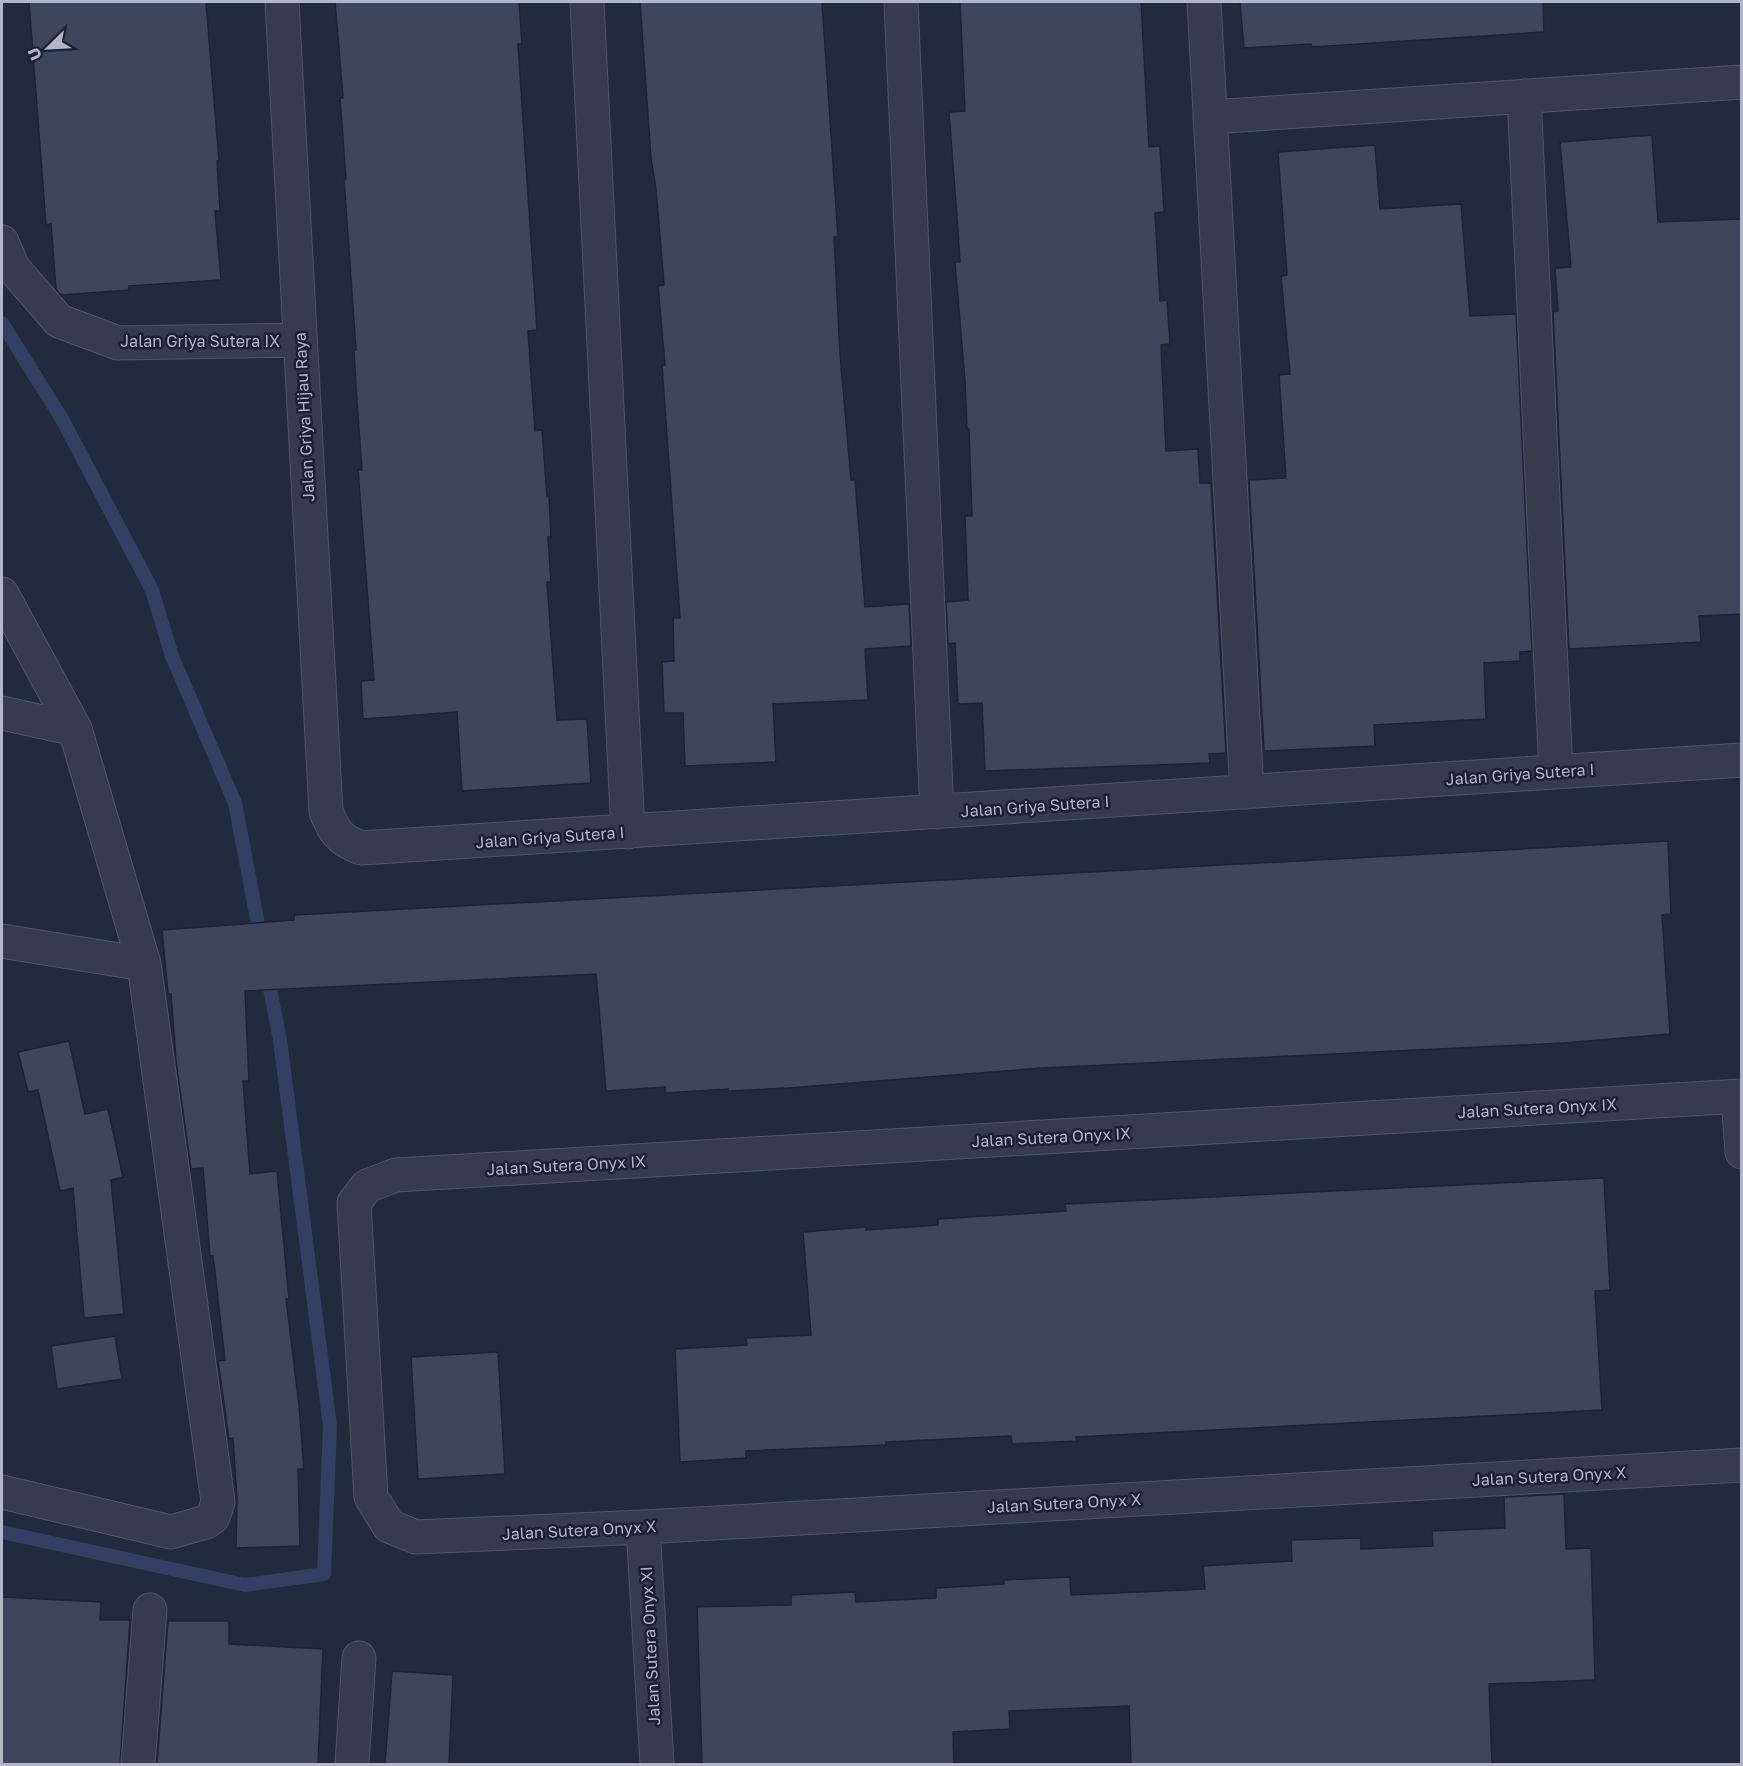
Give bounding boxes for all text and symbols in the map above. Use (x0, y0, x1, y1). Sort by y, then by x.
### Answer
north arrow (18, 18, 78, 78)
text: U (23, 45, 46, 64)
street label: Jalan Griya Sutera IX (120, 331, 280, 351)
street label: Jalan Griya Hijau Raya (290, 332, 318, 502)
street label: Jalan Griya Sutera I (1445, 759, 1595, 789)
street label: Jalan Griya Sutera I (960, 791, 1110, 821)
street label: Jalan Griya Sutera I (475, 822, 625, 852)
street label: Jalan Sutera Onyx IX (1457, 1094, 1618, 1122)
street label: Jalan Sutera Onyx IX (971, 1123, 1132, 1151)
street label: Jalan Sutera Onyx IX (486, 1151, 647, 1179)
street label: Jalan Sutera Onyx X (1471, 1462, 1627, 1490)
street label: Jalan Sutera Onyx X (986, 1489, 1142, 1517)
street label: Jalan Sutera Onyx X (501, 1516, 657, 1544)
street label: Jalan Sutera Onyx XI (636, 1566, 664, 1726)

